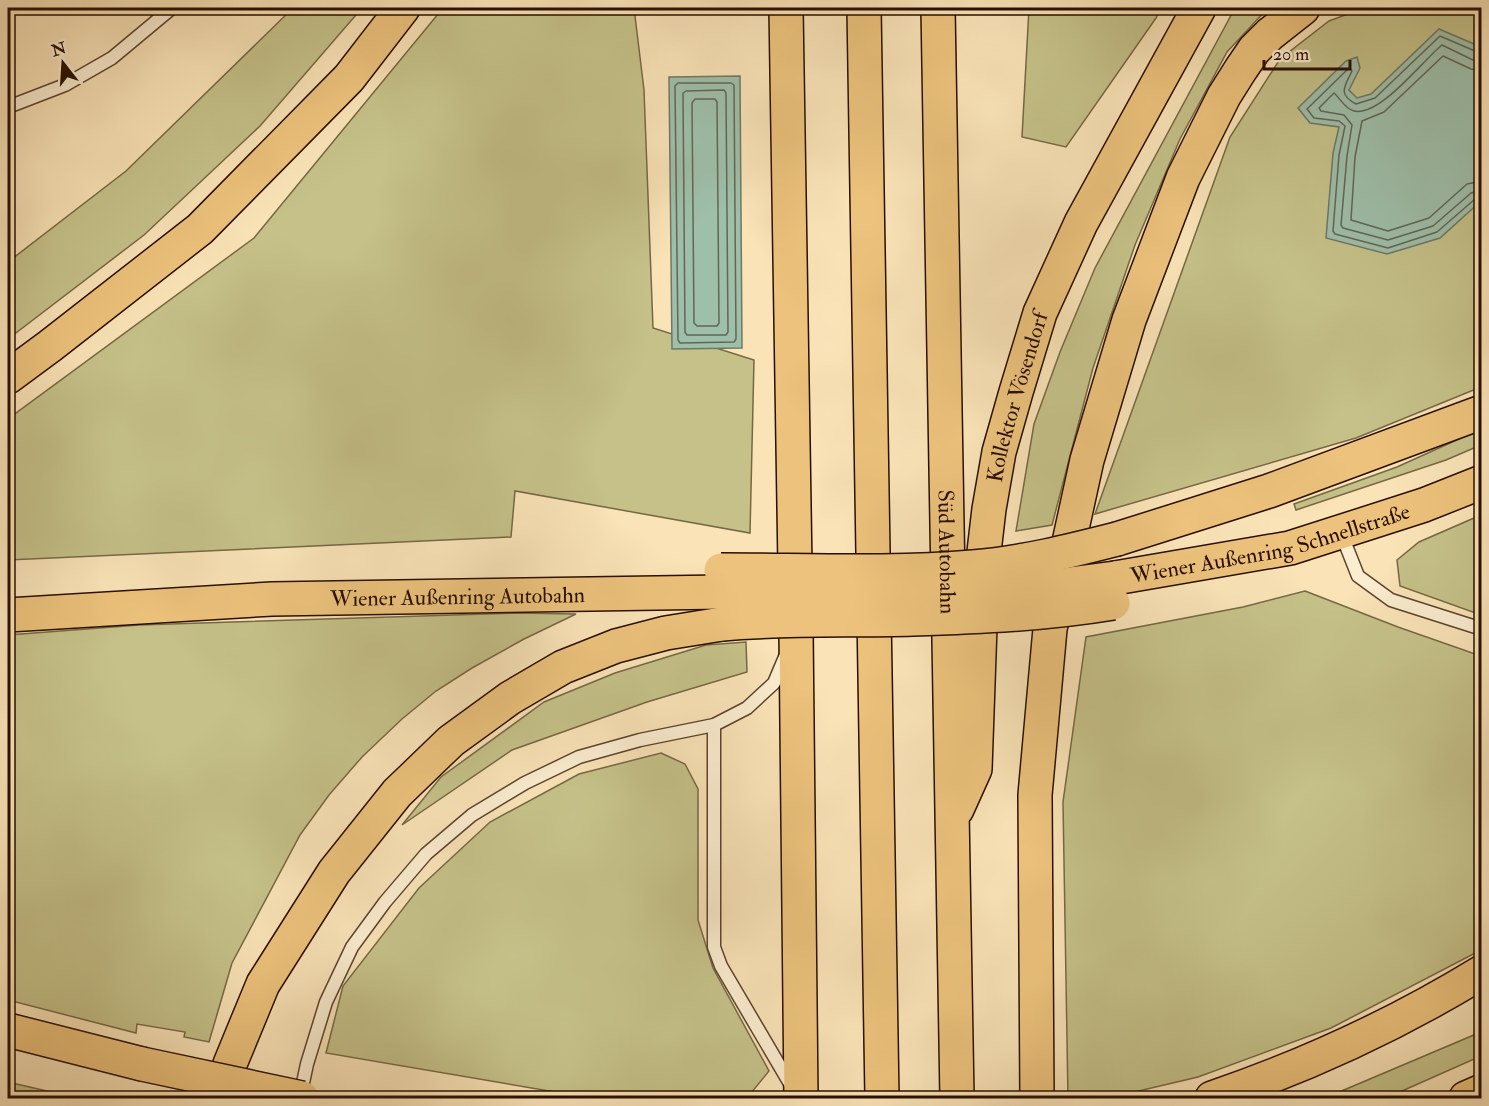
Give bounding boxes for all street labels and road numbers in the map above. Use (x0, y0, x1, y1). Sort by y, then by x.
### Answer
street label: Kollektor Vösendorf (981, 306, 1055, 484)
street label: Süd Autobahn (931, 489, 962, 614)
street label: Wiener Außenring Schnellstraße (1127, 497, 1413, 590)
street label: Wiener Außenring Autobahn (329, 581, 585, 613)

